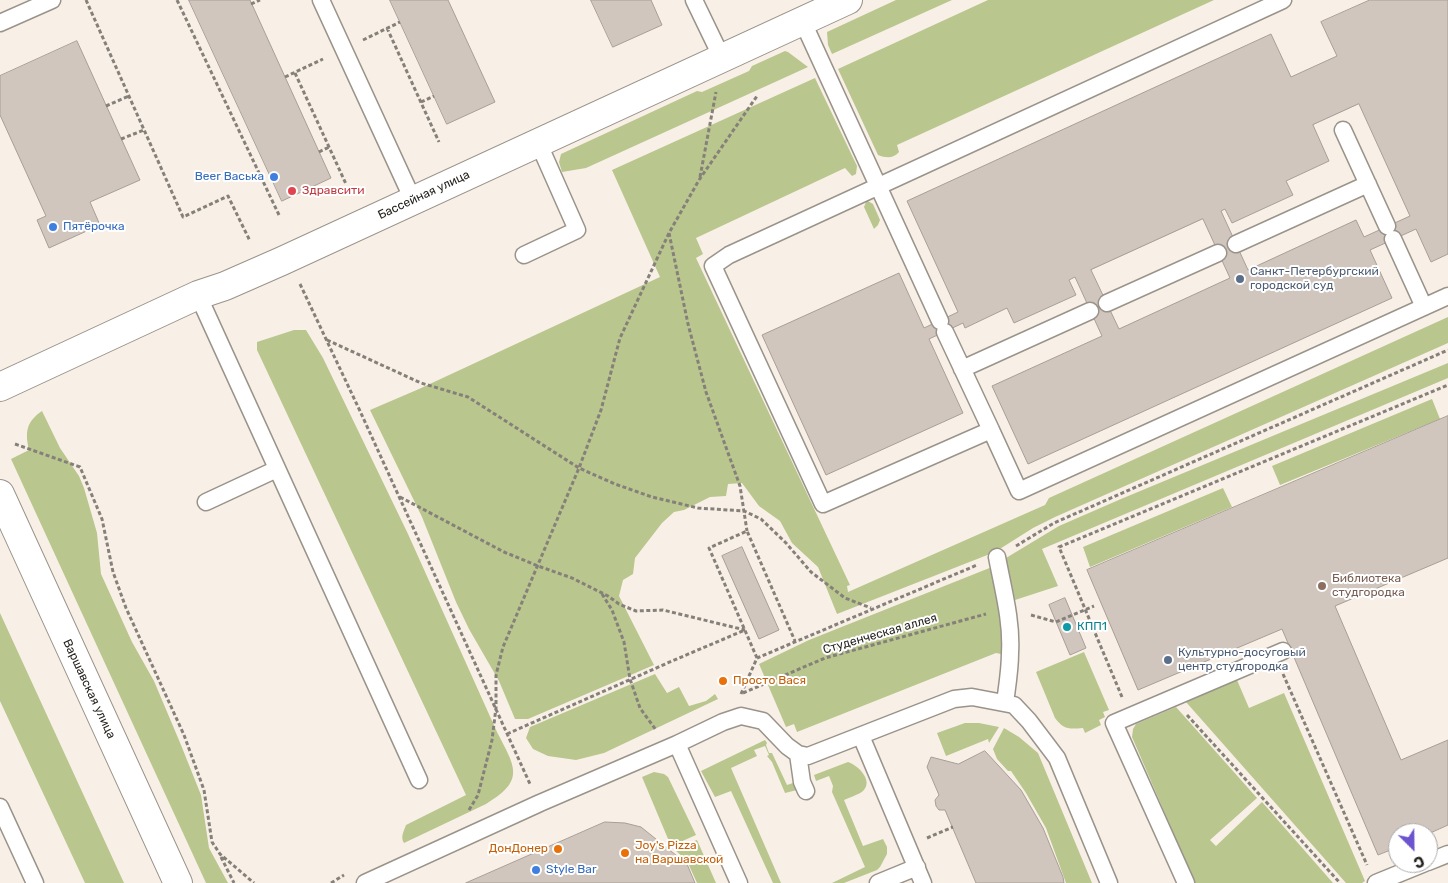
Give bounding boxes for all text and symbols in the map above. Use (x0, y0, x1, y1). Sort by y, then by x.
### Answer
street label: Бассейная улица (376, 167, 472, 223)
place label: Beer Васька (195, 170, 264, 184)
marker: Beer Васька (268, 171, 280, 183)
place label: Здравсити (302, 184, 365, 198)
marker: Здравсити (286, 185, 298, 197)
place label: Пятёрочка (63, 220, 125, 234)
marker: Пятёрочка (47, 221, 59, 233)
place label: Санкт-Петербургский городской суд (1250, 265, 1379, 293)
marker: Санкт-Петербургский городской суд (1234, 273, 1246, 285)
place label: Библиотека студгородка (1332, 572, 1405, 600)
marker: Библиотека студгородка (1316, 580, 1328, 592)
street label: Студенческая аллея (821, 611, 939, 657)
place label: КПП1 (1077, 620, 1107, 634)
marker: КПП1 (1061, 621, 1073, 633)
street label: Варшавская улица (60, 637, 118, 741)
place label: Культурно-досуговый центр студгородка (1178, 646, 1306, 674)
marker: Культурно-досуговый центр студгородка (1162, 654, 1174, 666)
place label: Просто Вася (733, 674, 806, 688)
marker: Просто Вася (717, 675, 729, 687)
north arrow (1388, 823, 1438, 873)
place label: Joy's Pizza на Варшавской (635, 839, 723, 867)
place label: ДонДонер (489, 842, 548, 856)
marker: ДонДонер (552, 843, 564, 855)
marker: Joy's Pizza на Варшавской (619, 847, 631, 859)
text: С (1411, 852, 1427, 871)
place label: Style Bar (546, 863, 597, 877)
marker: Style Bar (530, 864, 542, 876)

